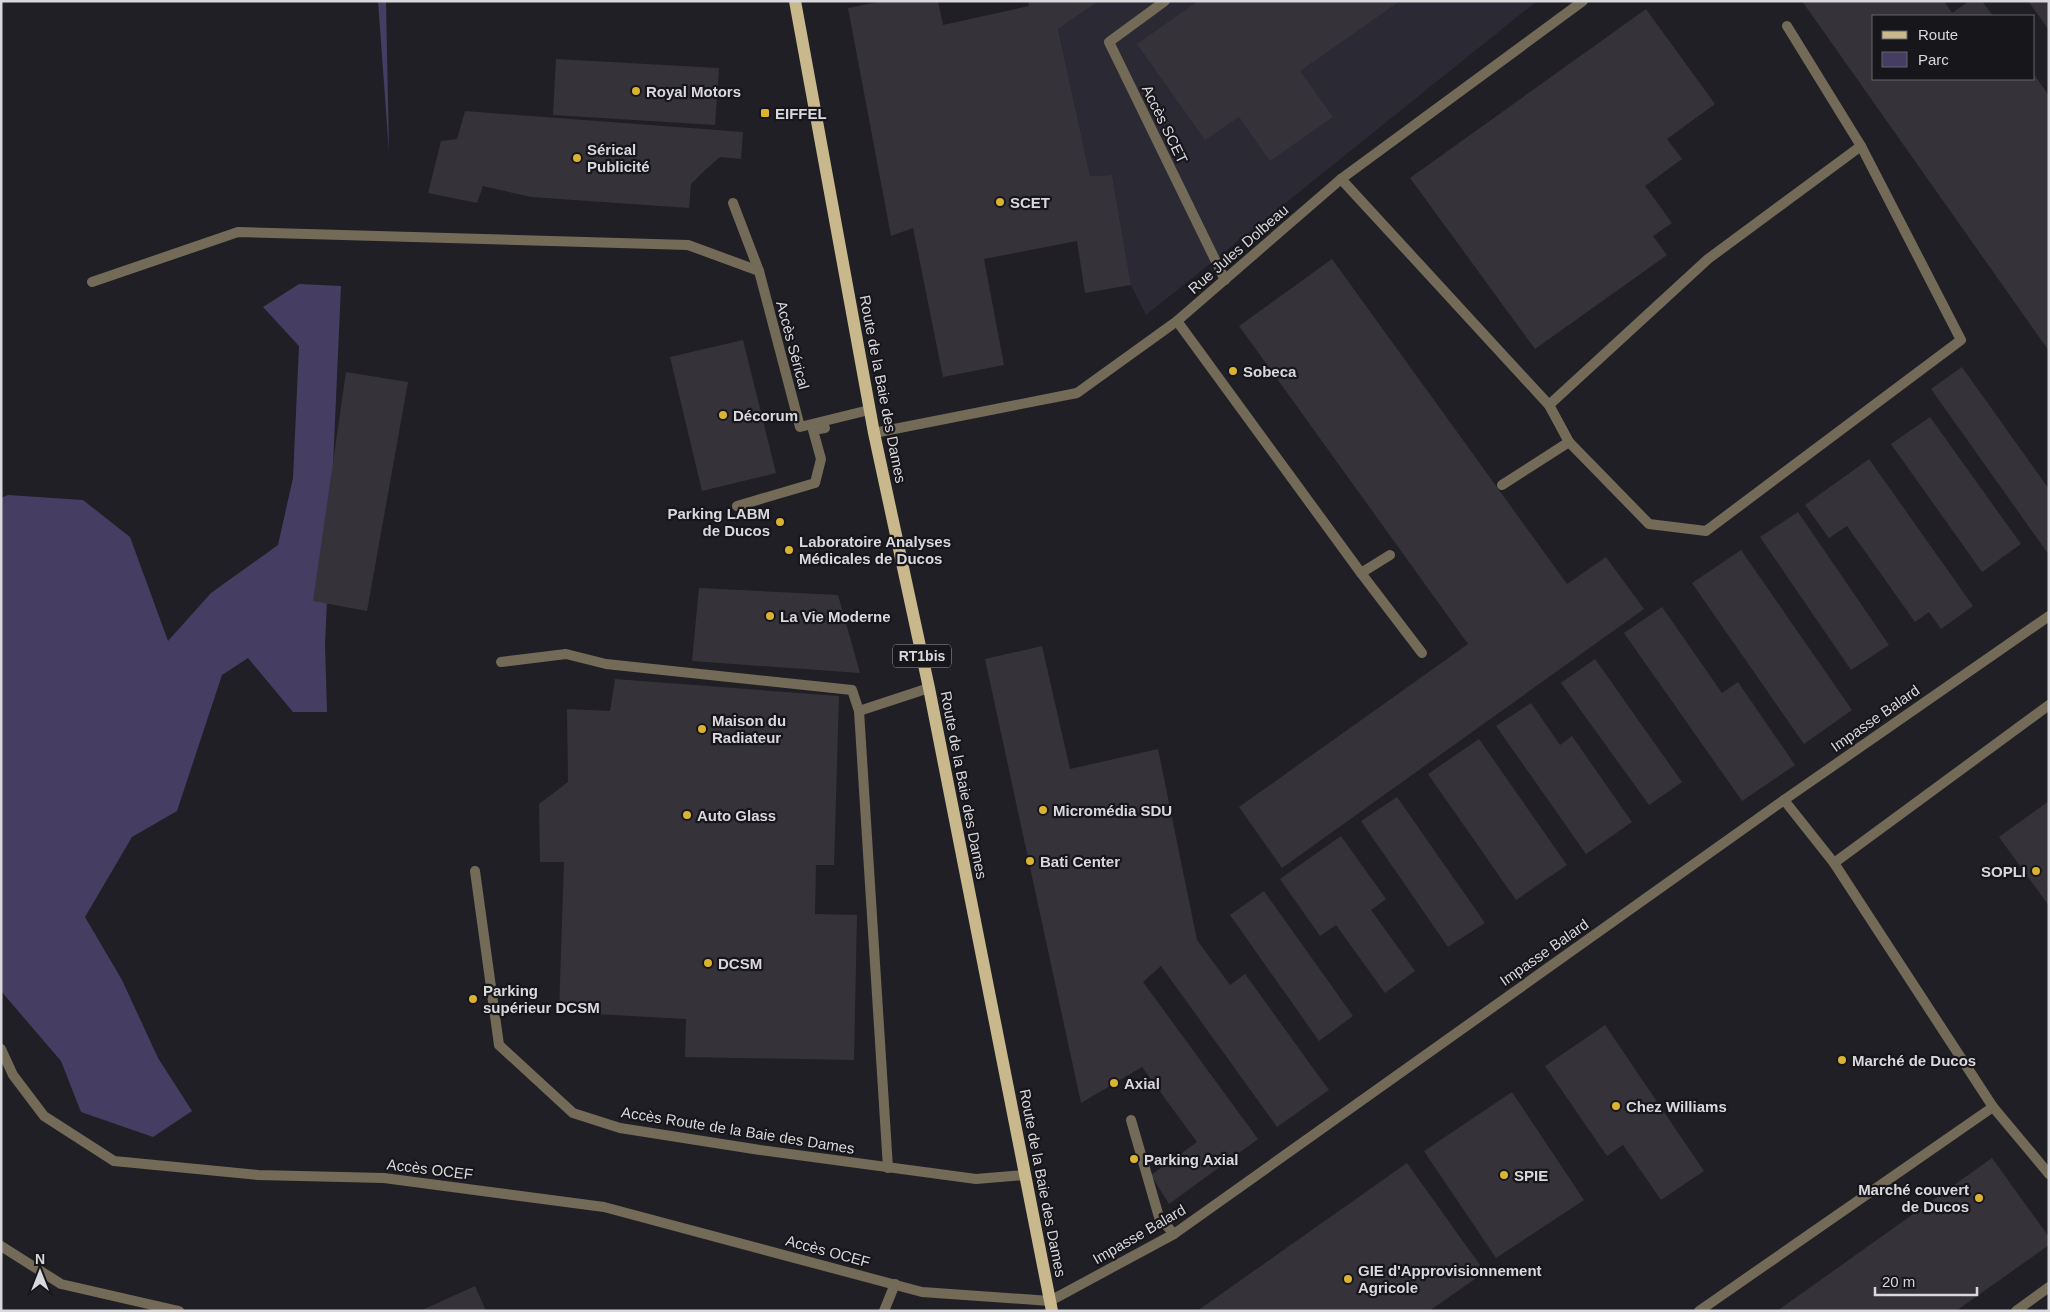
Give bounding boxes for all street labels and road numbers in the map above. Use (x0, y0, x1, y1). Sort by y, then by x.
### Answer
street label: Accès SCET (1139, 82, 1191, 166)
street label: Rue Jules Dolbeau (1185, 201, 1291, 297)
street label: Route de la Baie des Dames (856, 294, 910, 484)
street label: Accès Sérical (773, 299, 813, 391)
road number: RT1bis (893, 644, 951, 668)
street label: Impasse Balard (1827, 681, 1923, 755)
street label: Route de la Baie des Dames (937, 690, 991, 880)
street label: Impasse Balard (1496, 915, 1592, 989)
street label: Route de la Baie des Dames (1016, 1088, 1070, 1278)
street label: Accès Route de la Baie des Dames (620, 1103, 856, 1157)
street label: Accès OCEF (386, 1155, 474, 1183)
street label: Impasse Balard (1090, 1201, 1188, 1267)
street label: Accès OCEF (784, 1232, 872, 1270)

